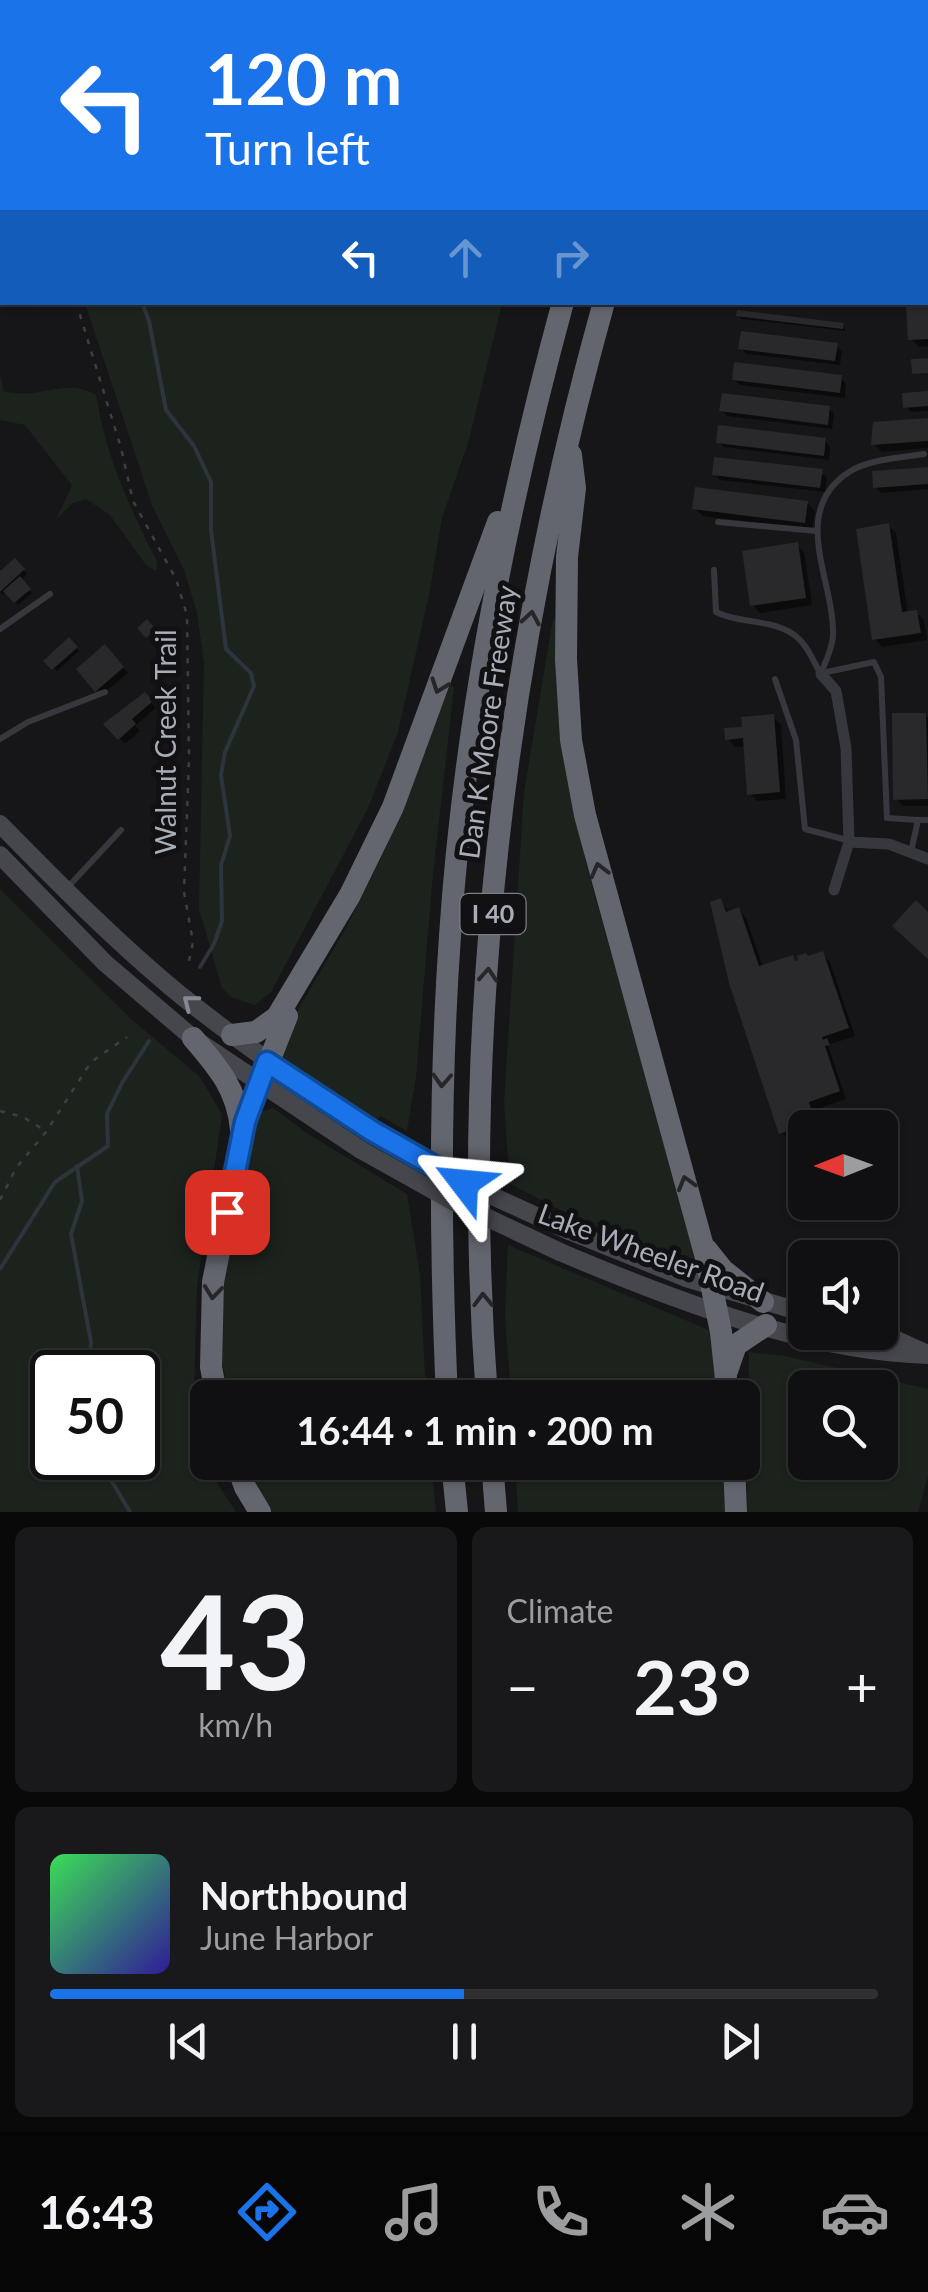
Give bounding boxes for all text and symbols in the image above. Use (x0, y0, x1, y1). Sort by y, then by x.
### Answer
text: 120 m (205, 36, 402, 120)
icon: left (40, 40, 170, 170)
text: Turn left (205, 121, 370, 175)
icon: left (333, 230, 388, 285)
icon: ahead (438, 230, 493, 285)
icon: right (543, 230, 598, 285)
street label: Dan K Moore Freeway (451, 582, 523, 861)
one-way arrow (520, 610, 541, 626)
street label: Walnut Creek Trail (148, 629, 182, 855)
one-way arrow (431, 676, 451, 694)
one-way arrow (590, 862, 611, 879)
road number: I 40 (460, 894, 526, 934)
one-way arrow (477, 967, 498, 983)
one-way arrow (183, 996, 201, 1014)
one-way arrow (432, 1072, 453, 1088)
north arrow (788, 1110, 898, 1220)
map controls (788, 1110, 898, 1480)
position arrow (412, 1131, 516, 1235)
pin (185, 1170, 270, 1255)
one-way arrow (676, 1175, 697, 1192)
icon: arrive (200, 1185, 255, 1240)
street label: Lake Wheeler Road (534, 1195, 769, 1309)
button: sound (788, 1240, 898, 1350)
one-way arrow (203, 1285, 224, 1301)
one-way arrow (472, 1292, 493, 1308)
speed limit sign: 50 (30, 1350, 160, 1480)
button: search (788, 1370, 898, 1480)
text: 16:44 · 1 min · 200 m (296, 1407, 654, 1453)
text: 43 (160, 1562, 311, 1718)
text: Climate (507, 1591, 613, 1630)
text: 23° (633, 1641, 751, 1731)
text: − (507, 1653, 538, 1719)
text: + (846, 1653, 878, 1719)
text: km/h (198, 1705, 273, 1744)
text: Northbound (200, 1872, 408, 1918)
text: June Harbor (200, 1918, 373, 1957)
icon: previous (161, 2014, 216, 2069)
icon: pause (437, 2014, 492, 2069)
icon: next (713, 2014, 768, 2069)
icon: directions (232, 2177, 302, 2247)
icon: music (379, 2177, 449, 2247)
icon: phone (526, 2177, 596, 2247)
icon: climate (673, 2177, 743, 2247)
icon: car (820, 2177, 890, 2247)
text: 16:43 (39, 2185, 155, 2239)

